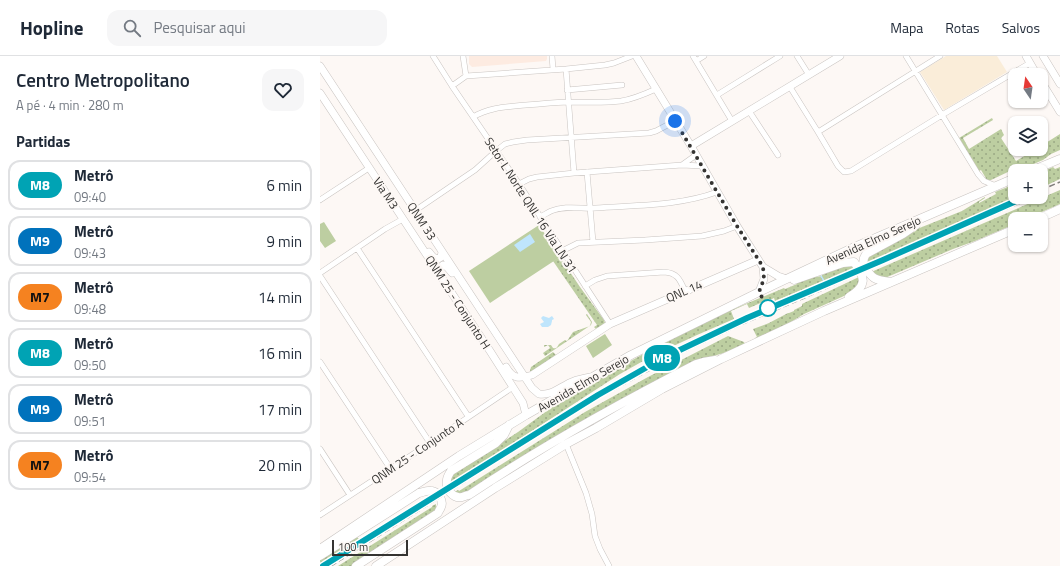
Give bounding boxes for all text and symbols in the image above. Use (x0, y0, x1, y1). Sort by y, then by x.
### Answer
search box (107, 10, 387, 46)
text: Hopline (20, 13, 83, 42)
text: Pesquisar aqui (153, 16, 246, 39)
icon: search (121, 17, 143, 39)
text: Mapa (890, 17, 923, 38)
text: Rotas (945, 17, 980, 38)
text: Salvos (1002, 17, 1040, 38)
text: Centro Metropolitano (16, 65, 190, 94)
north arrow (1008, 68, 1048, 108)
map controls (1008, 68, 1048, 252)
button: heart (262, 69, 304, 111)
text: A pé · 4 min · 280 m (16, 95, 124, 115)
your location (665, 111, 685, 131)
button: layers (1008, 116, 1048, 156)
text: Partidas (16, 130, 70, 153)
street label: Setor L Norte QNL 16 Via LN 31 (480, 133, 582, 277)
text: Metrô (74, 164, 113, 187)
button: + (1008, 164, 1048, 204)
street label: Via M3 (368, 173, 404, 213)
text: M8 (30, 174, 50, 195)
text: 6 min (266, 174, 302, 197)
text: 09:40 (74, 187, 106, 207)
street label: QNM 33 (403, 198, 441, 244)
street label: Avenida Elmo Serejo (822, 210, 924, 270)
button: − (1008, 212, 1048, 252)
text: Metrô (74, 220, 113, 243)
text: M9 (30, 230, 50, 251)
text: 9 min (266, 230, 302, 253)
text: 09:43 (74, 243, 106, 263)
street label: QNM 25 - Conjunto H (420, 251, 496, 353)
street label: QNL 14 (663, 275, 705, 307)
text: Metrô (74, 276, 113, 299)
text: M7 (30, 286, 50, 307)
text: 14 min (258, 286, 302, 309)
text: 09:48 (74, 299, 106, 319)
unlabelled marker (759, 299, 777, 317)
text: Metrô (74, 332, 113, 355)
text: M8 (30, 342, 50, 363)
text: 16 min (258, 342, 302, 365)
line badge: M8 (644, 345, 680, 371)
text: M8 (652, 347, 672, 368)
street label: Avenida Elmo Serejo (534, 349, 632, 417)
text: 09:50 (74, 355, 106, 375)
text: Metrô (74, 388, 113, 411)
text: M9 (30, 398, 50, 419)
text: 17 min (258, 398, 302, 421)
text: 09:51 (74, 411, 106, 431)
street label: QNM 25 - Conjunto A (367, 413, 467, 489)
text: Metrô (74, 444, 113, 467)
text: M7 (30, 454, 50, 475)
text: 20 min (258, 454, 302, 477)
text: 09:54 (74, 467, 106, 487)
scale bar (332, 538, 408, 557)
text: 100 m (338, 539, 368, 555)

